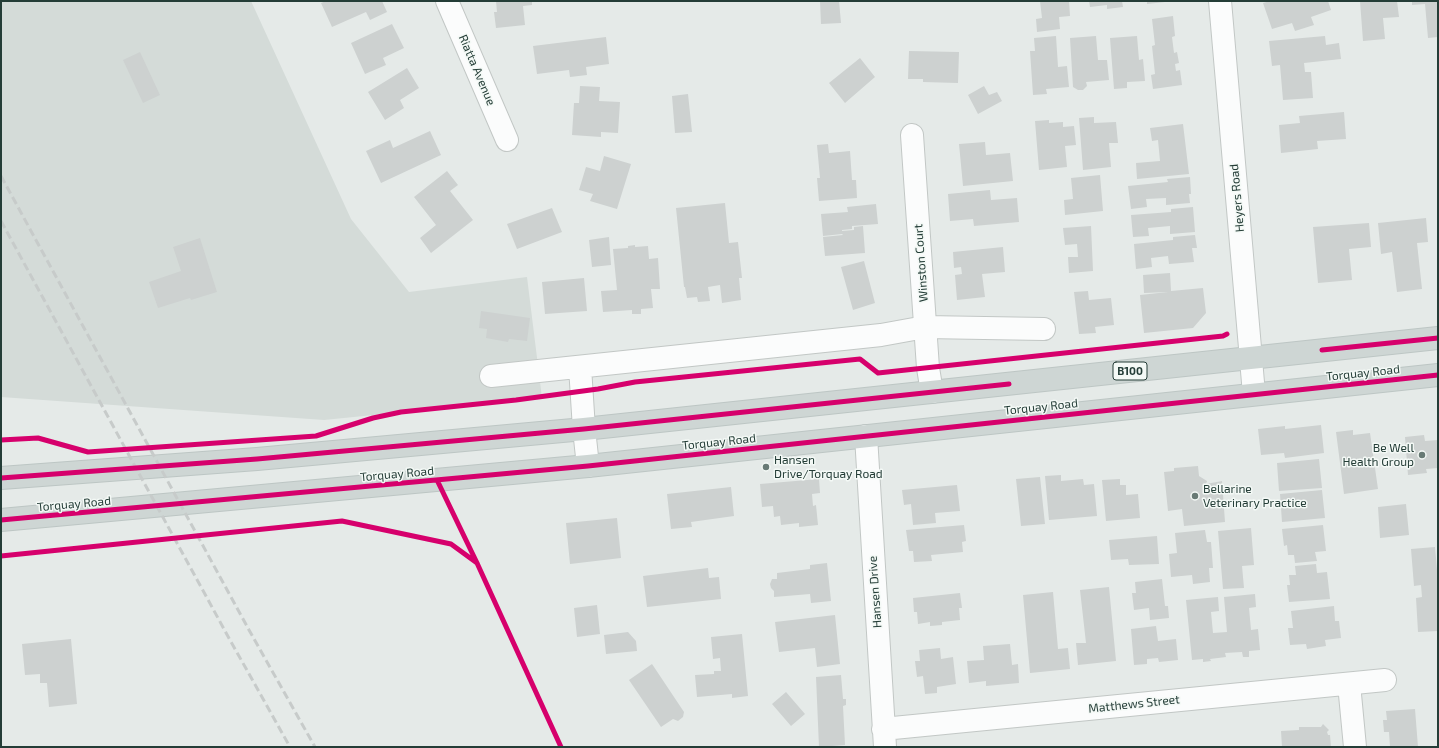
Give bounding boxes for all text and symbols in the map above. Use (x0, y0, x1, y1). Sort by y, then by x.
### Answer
street label: Riatta Avenue (456, 32, 498, 108)
street label: Heyers Road (1227, 163, 1247, 233)
street label: Winston Court (911, 223, 931, 303)
road number: B100 (1113, 362, 1147, 380)
street label: Torquay Road (1325, 362, 1401, 384)
street label: Torquay Road (1003, 396, 1079, 418)
street label: Torquay Road (681, 431, 757, 453)
place label: Be Well Health Group (1342, 441, 1414, 469)
marker: Be Well Health Group (1417, 450, 1427, 460)
place label: Hansen Drive/Torquay Road (774, 453, 883, 481)
marker: Hansen Drive/Torquay Road (761, 462, 771, 472)
street label: Torquay Road (359, 464, 435, 484)
place label: Bellarine Veterinary Practice (1203, 482, 1307, 510)
marker: Bellarine Veterinary Practice (1190, 491, 1200, 501)
street label: Torquay Road (36, 494, 112, 514)
street label: Hansen Drive (865, 555, 885, 629)
street label: Matthews Street (1088, 692, 1180, 716)

